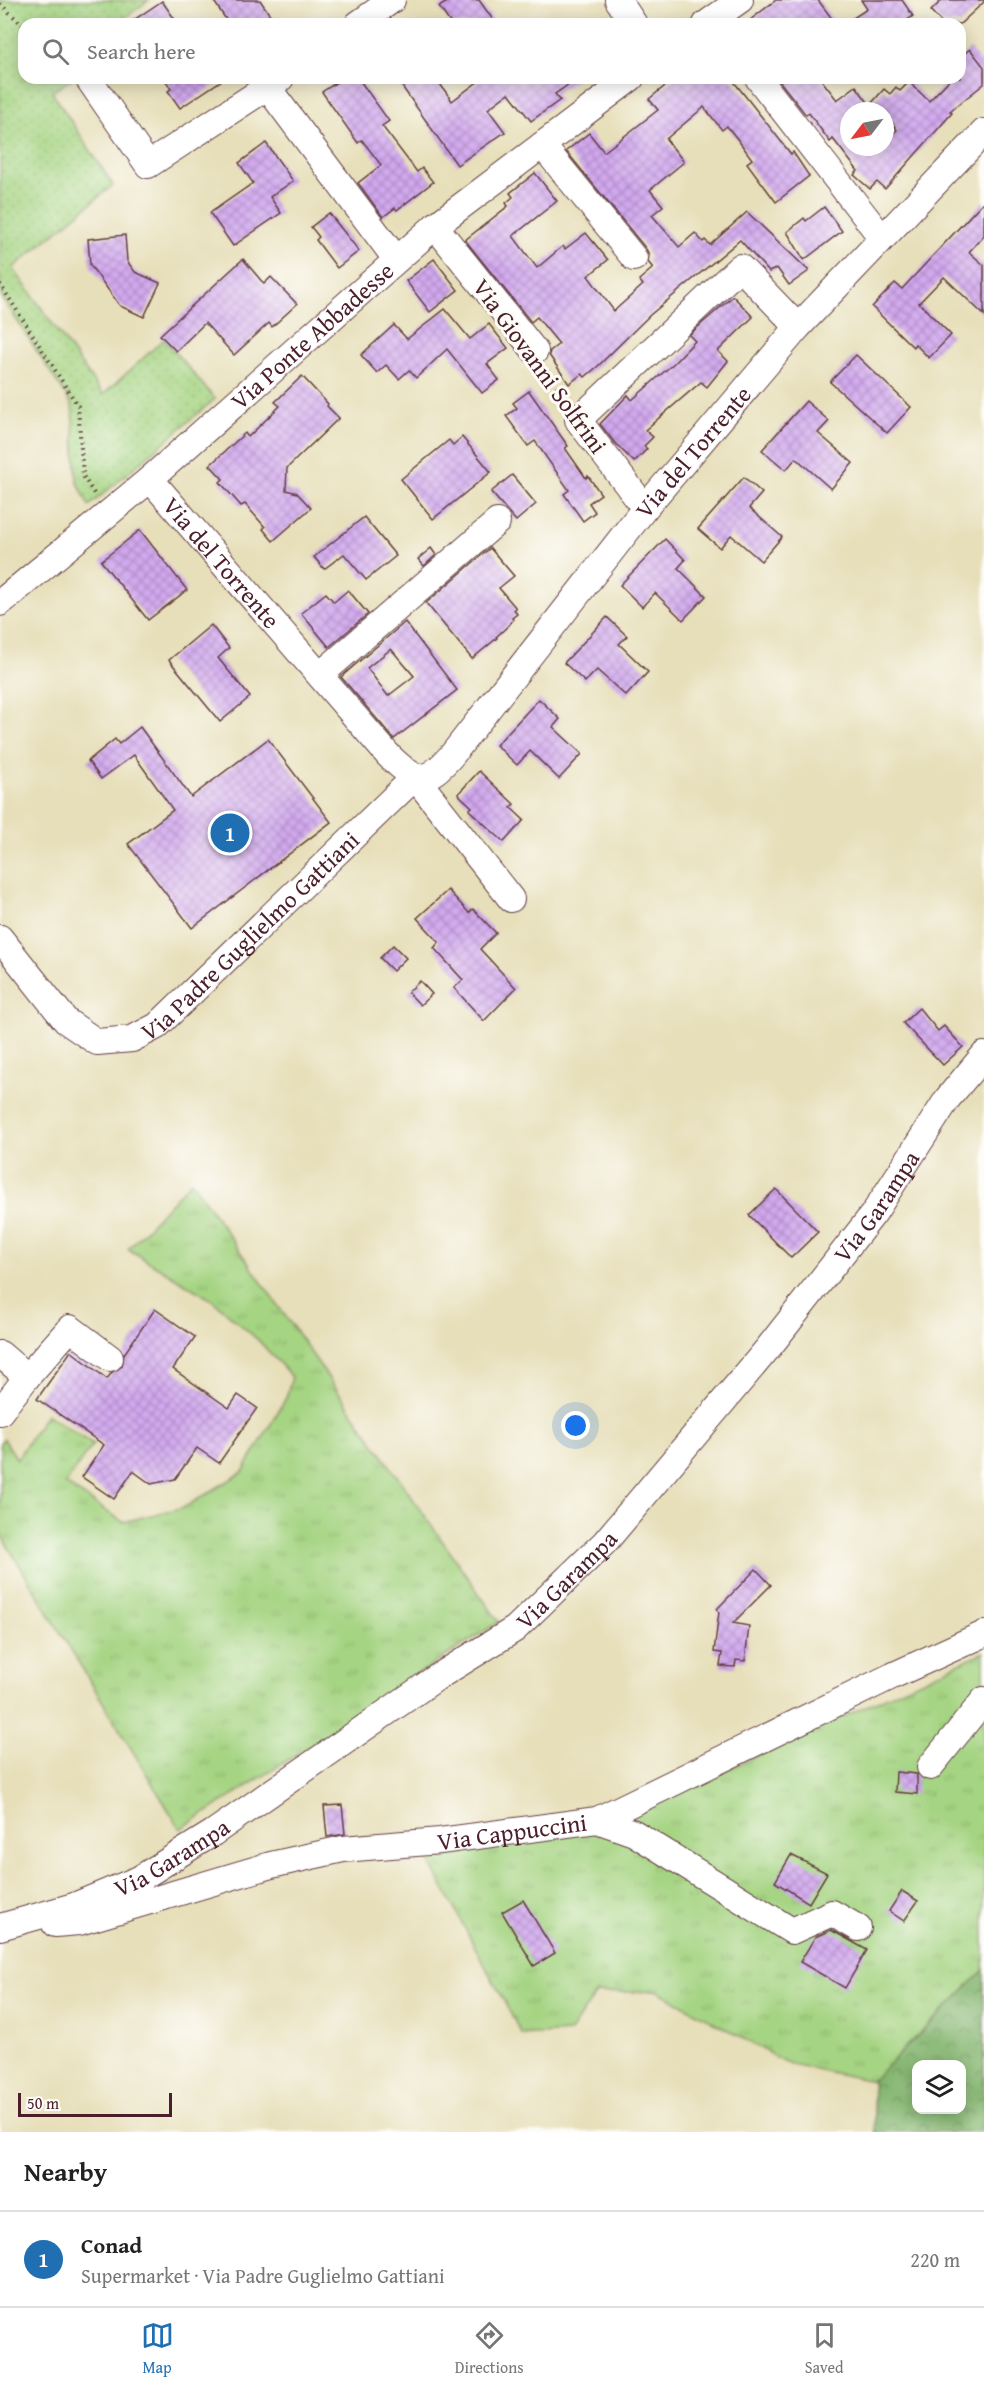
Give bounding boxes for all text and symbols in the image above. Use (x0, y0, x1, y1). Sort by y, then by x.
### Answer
search box (18, 18, 966, 84)
icon: search (39, 35, 72, 68)
text: Search here (87, 35, 196, 67)
north arrow (840, 102, 894, 156)
street label: Via Ponte Abbadesse (222, 253, 401, 417)
street label: Via Giovanni Solfrini (464, 271, 616, 461)
street label: Via del Torrente (626, 378, 759, 525)
street label: Via del Torrente (155, 489, 289, 636)
pin: 1 (210, 810, 250, 856)
street label: Via Padre Guglielmo Gattiani (135, 823, 367, 1049)
street label: Via Garampa (824, 1143, 928, 1269)
your location (561, 1411, 590, 1440)
street label: Via Garampa (507, 1522, 626, 1637)
street label: Via Cappuccini (435, 1804, 589, 1859)
street label: Via Garampa (108, 1809, 237, 1905)
map controls (912, 2060, 966, 2114)
button: layers (912, 2060, 966, 2114)
scale bar (18, 2090, 172, 2118)
text: 50 m (27, 2091, 59, 2115)
text: Nearby (24, 2152, 107, 2191)
text: Conad (81, 2229, 142, 2261)
text: 1 (38, 2245, 49, 2274)
text: 220 m (910, 2245, 960, 2274)
text: Supermarket · Via Padre Guglielmo Gattiani (81, 2261, 445, 2290)
tab: Map (141, 2319, 174, 2379)
tab: Directions (455, 2319, 524, 2379)
tab: Saved (805, 2319, 843, 2379)

